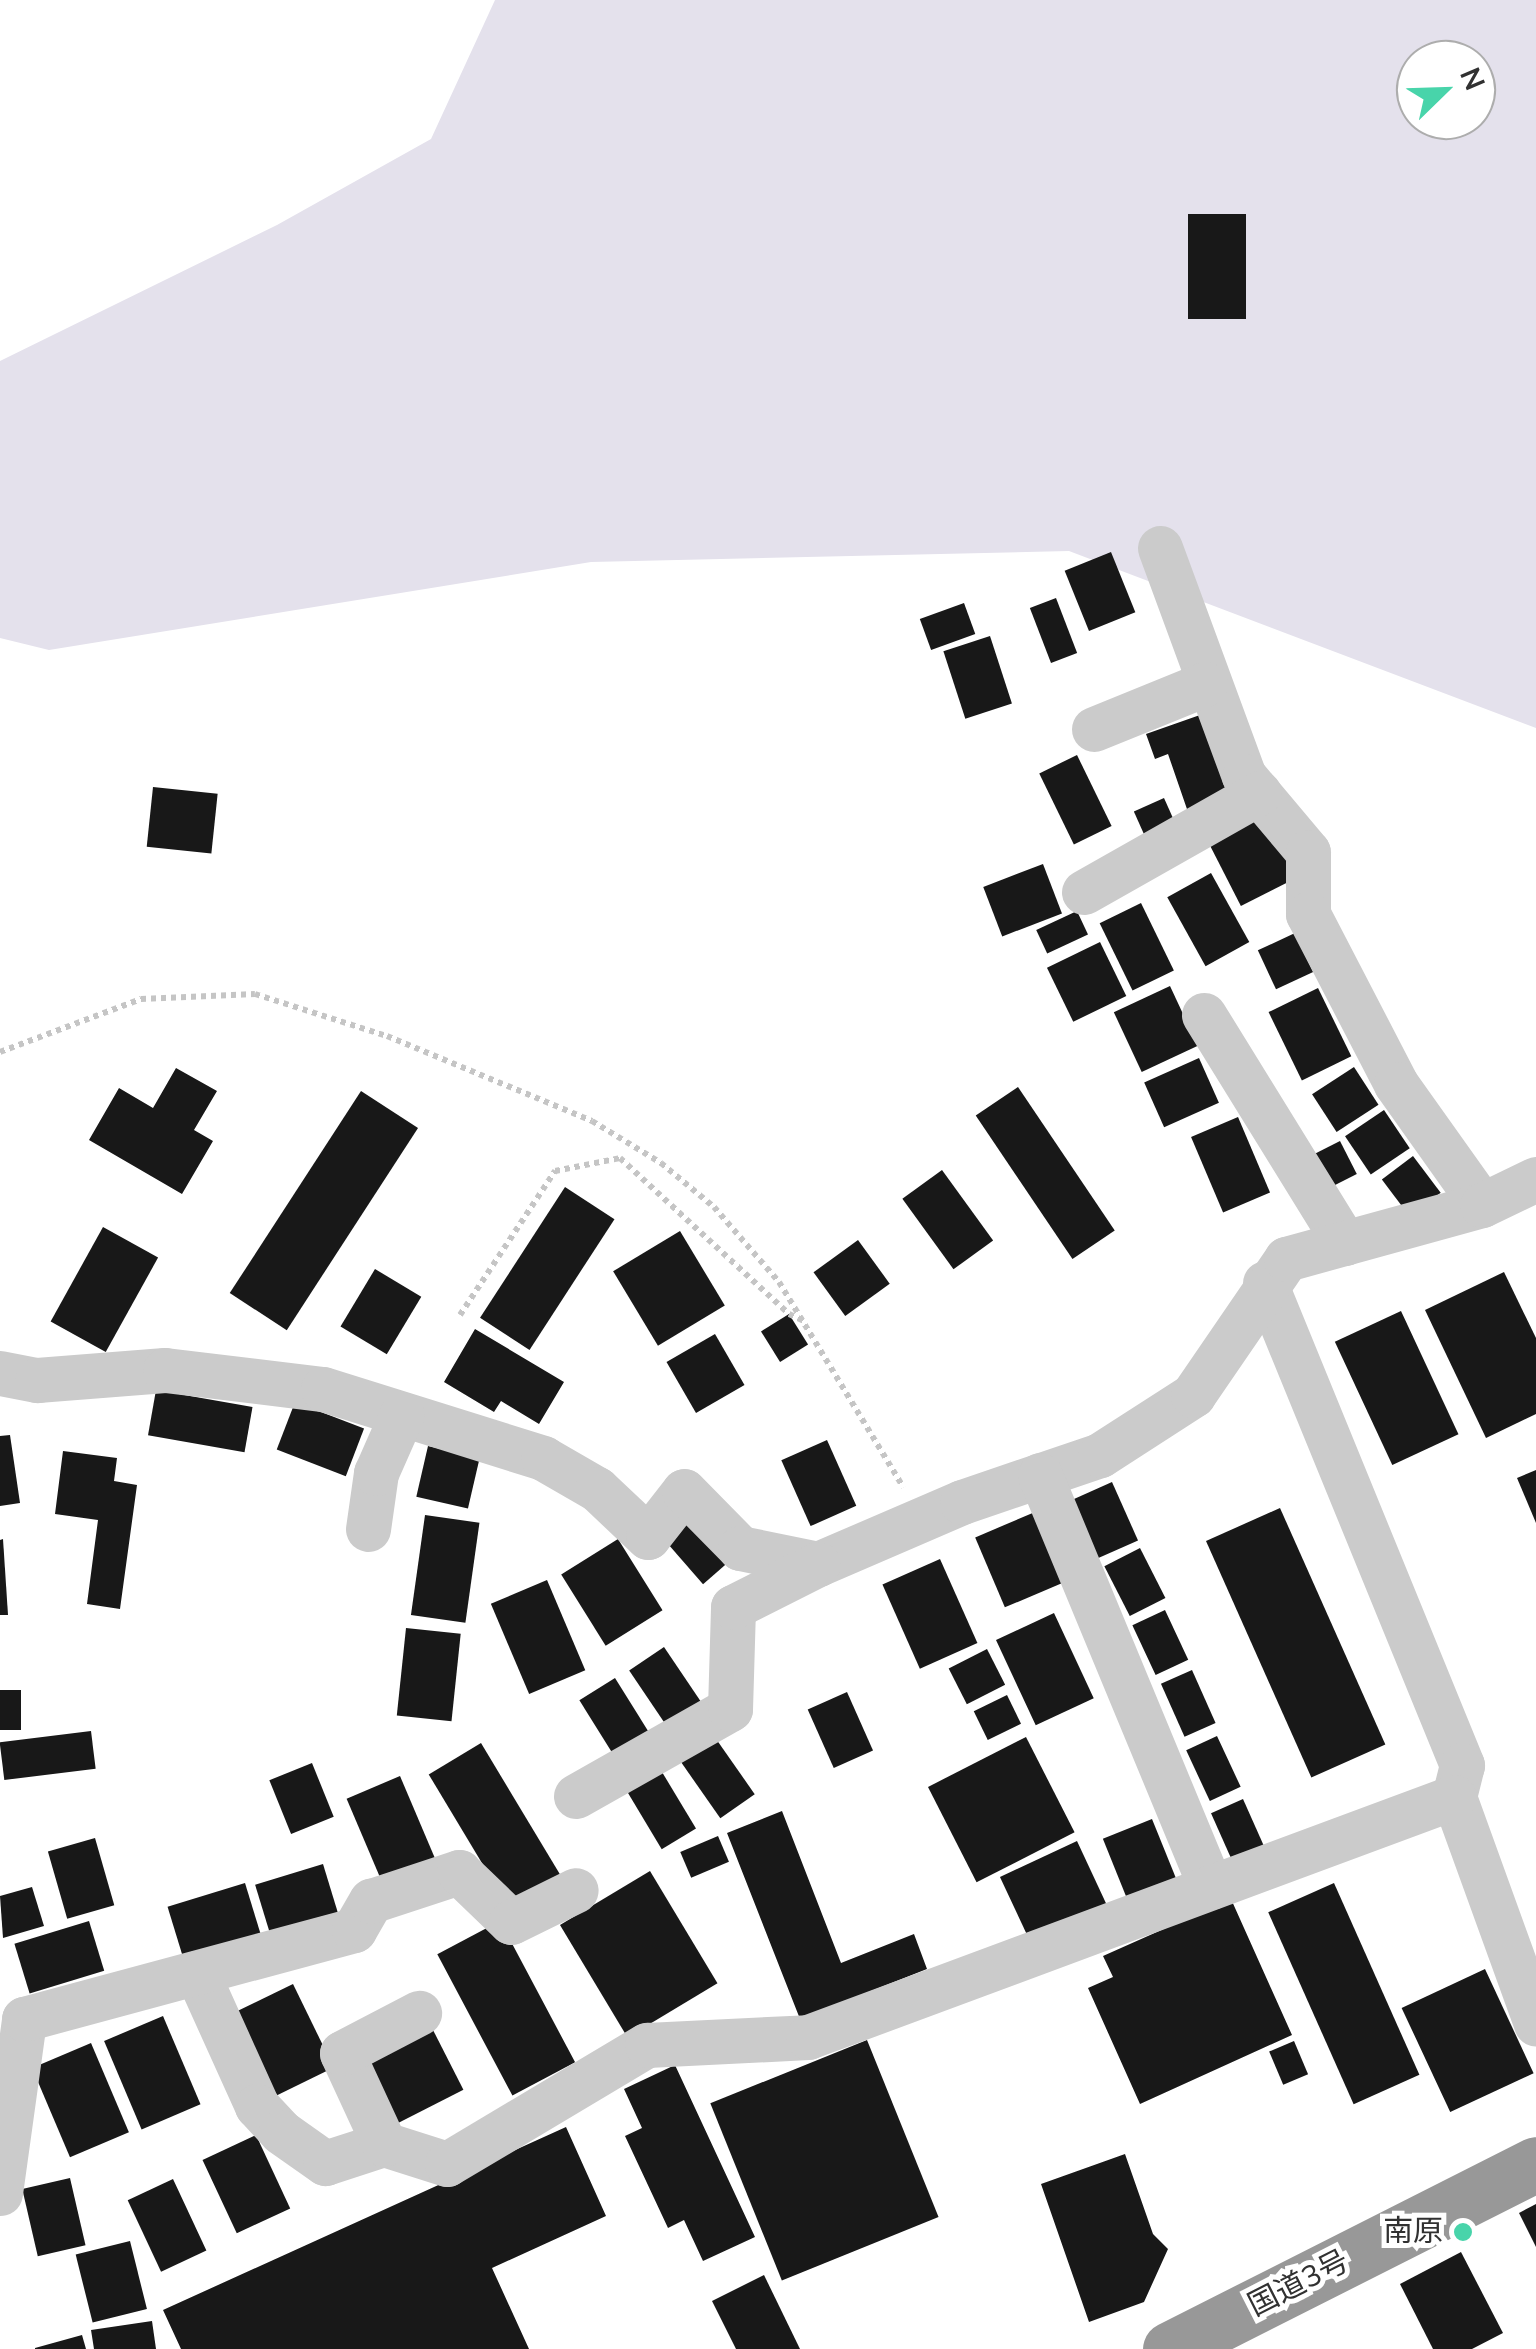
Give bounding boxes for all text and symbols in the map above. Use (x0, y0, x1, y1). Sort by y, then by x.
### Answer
north arrow (1396, 40, 1496, 140)
text: N (1450, 62, 1493, 96)
place label: 南原 (1383, 2214, 1443, 2250)
marker: 南原 (1452, 2221, 1474, 2243)
street label: 国道3号 (1243, 2243, 1355, 2325)

